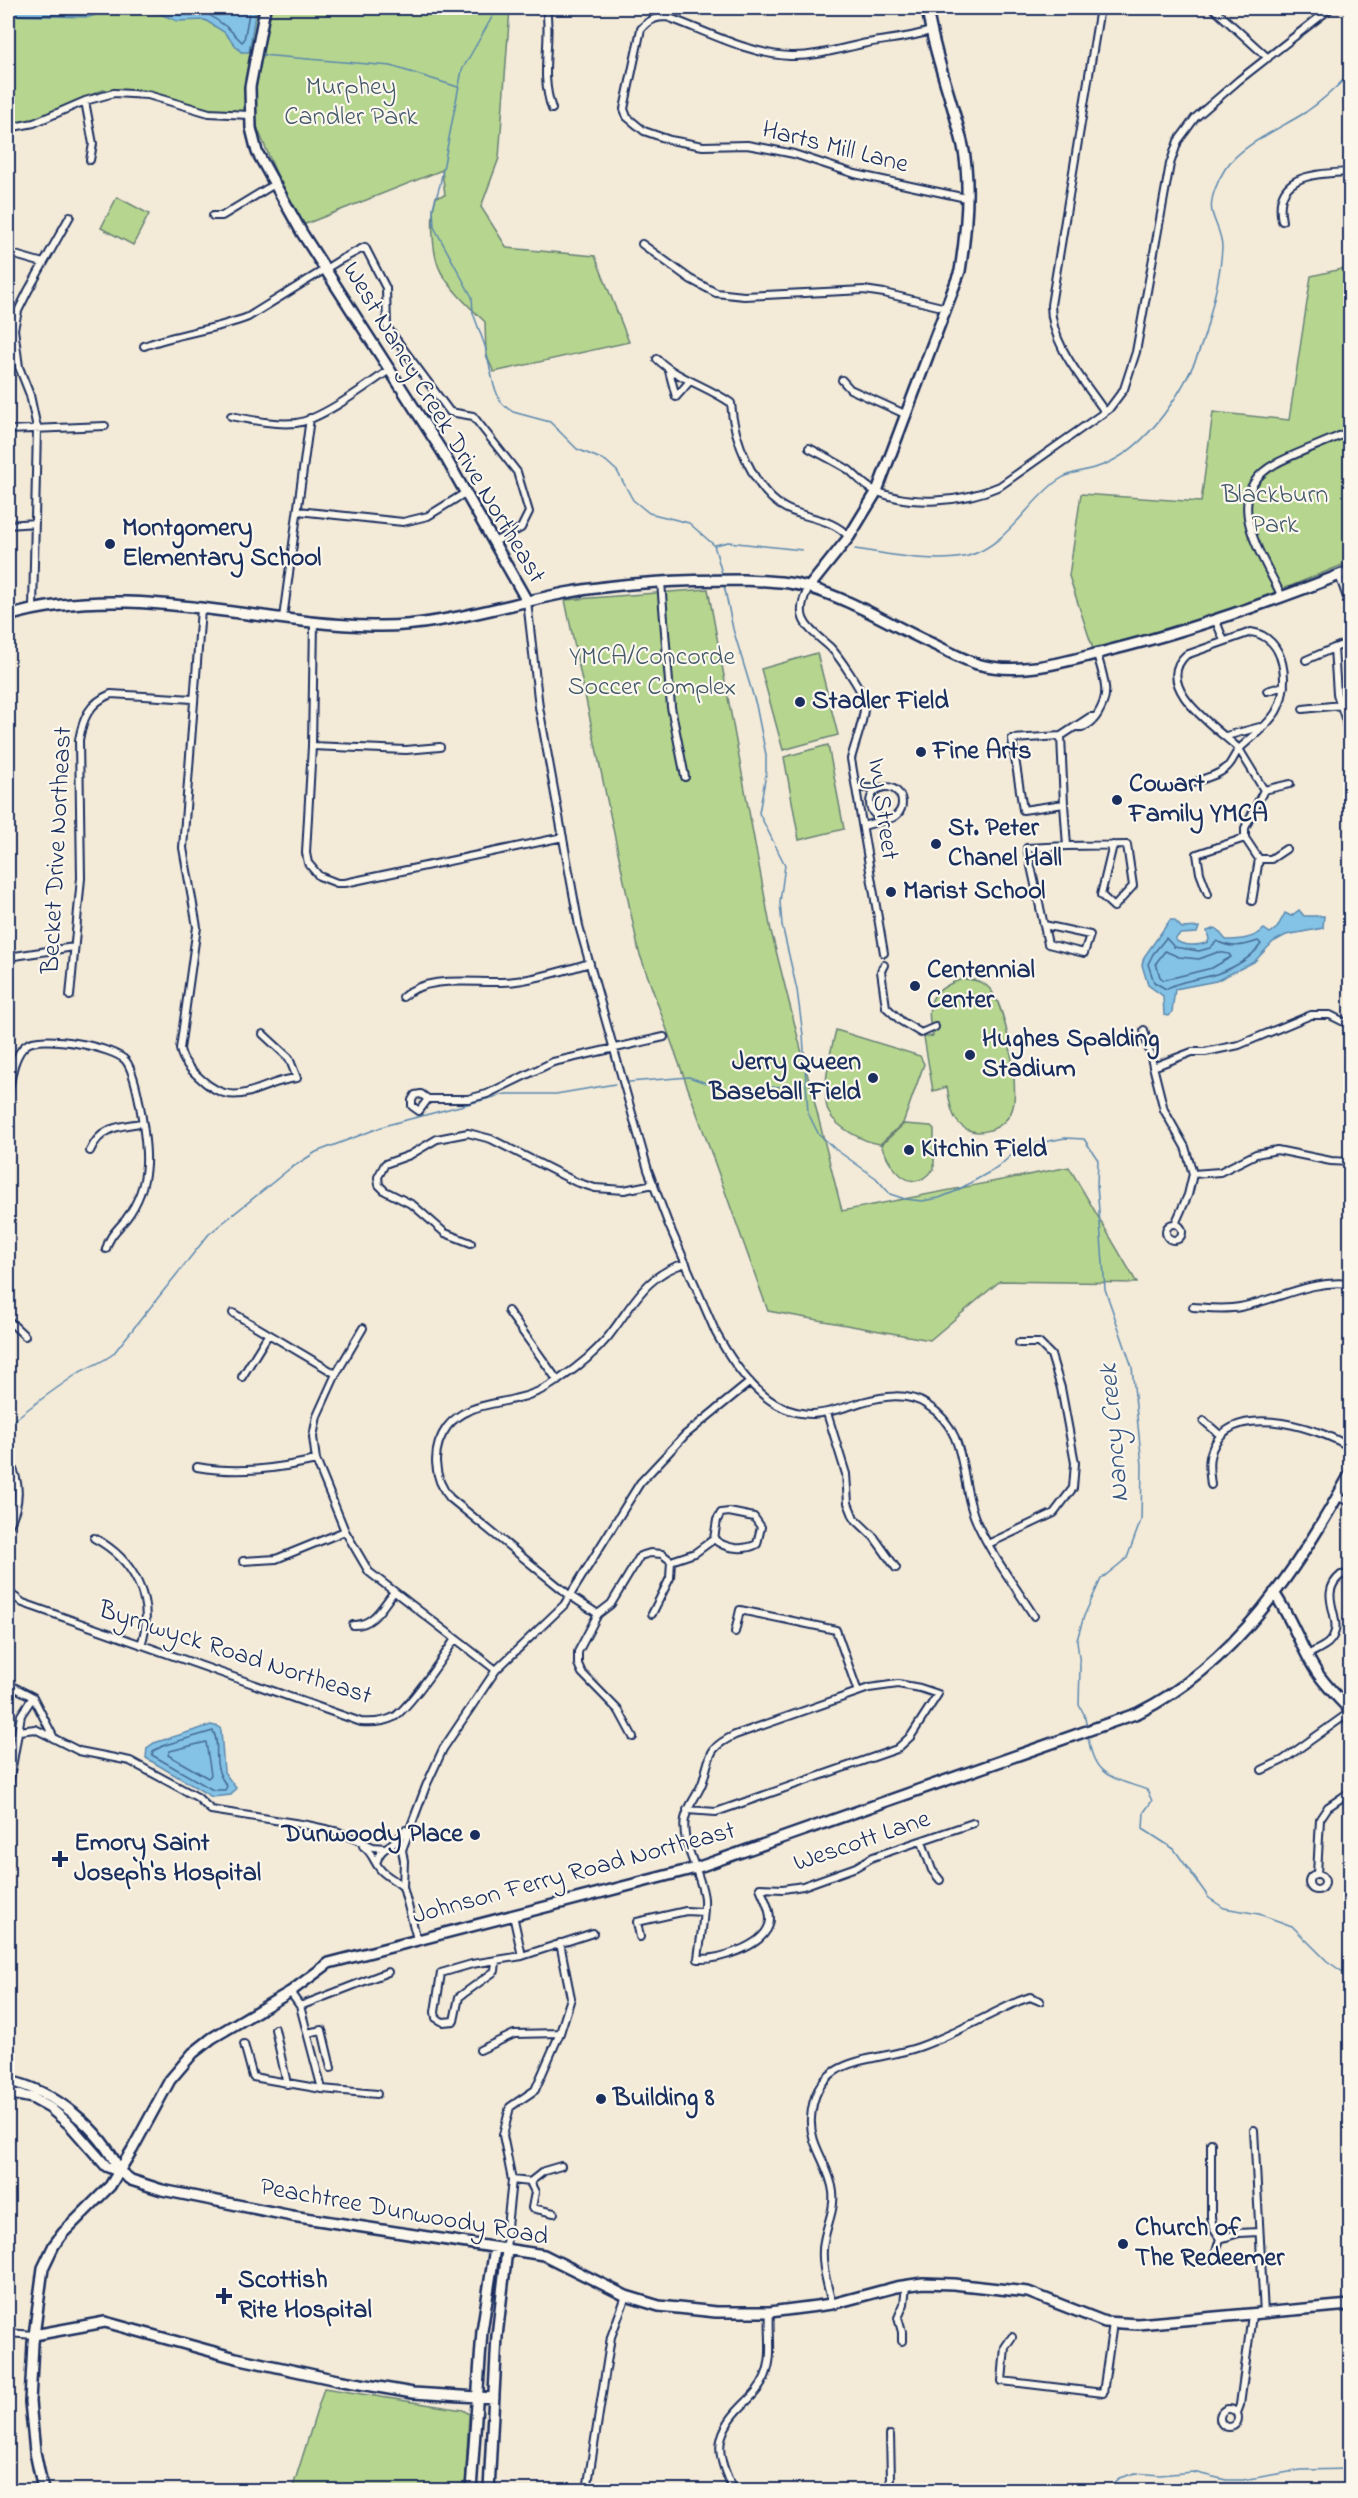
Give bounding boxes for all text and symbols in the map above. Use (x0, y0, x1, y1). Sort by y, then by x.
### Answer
park label: Murphey Candler Park (284, 69, 418, 137)
street label: Harts Mill Lane (758, 111, 912, 185)
street label: West Nancy Creek Drive Northeast (332, 255, 555, 591)
park label: Blackburn Park (1221, 477, 1328, 545)
place label: Montgomery Elementary School (122, 510, 321, 578)
marker: Montgomery Elementary School (103, 537, 117, 551)
park label: YMCA/Concorde Soccer Complex (568, 639, 736, 707)
place label: Stadler Field (812, 683, 949, 721)
marker: Stadler Field (793, 695, 807, 709)
street label: Becket Drive Northeast (32, 725, 83, 976)
place label: Fine Arts (931, 733, 1032, 771)
marker: Fine Arts (914, 745, 928, 759)
street label: Ivy Street (856, 756, 908, 863)
place label: Cowart Family YMCA (1127, 766, 1268, 834)
marker: Cowart Family YMCA (1110, 793, 1124, 807)
place label: St. Peter Chanel Hall (948, 810, 1062, 878)
marker: St. Peter Chanel Hall (929, 837, 943, 851)
place label: Marist School (903, 873, 1045, 911)
marker: Marist School (884, 885, 898, 899)
place label: Centennial Center (927, 952, 1035, 1020)
marker: Centennial Center (908, 979, 922, 993)
place label: Hughes Spalding Stadium (982, 1021, 1160, 1089)
place label: Jerry Queen Baseball Field (708, 1044, 861, 1112)
marker: Hughes Spalding Stadium (963, 1048, 977, 1062)
marker: Jerry Queen Baseball Field (866, 1071, 880, 1085)
place label: Kitchin Field (921, 1131, 1047, 1169)
marker: Kitchin Field (902, 1143, 916, 1157)
water label: Nancy Creek (1089, 1361, 1140, 1504)
street label: Byrnwyck Road Northeast (92, 1592, 377, 1716)
street label: Wescott Lane (789, 1801, 936, 1883)
street label: Johnson Ferry Road Northeast (408, 1812, 740, 1935)
place label: Dunwoody Place (281, 1816, 464, 1854)
place label: Emory Saint Joseph's Hospital (74, 1825, 261, 1893)
marker: Dunwoody Place (468, 1828, 482, 1842)
marker: Emory Saint Joseph's Hospital (51, 1850, 69, 1868)
place label: Building 8 (612, 2080, 715, 2119)
marker: Building 8 (594, 2092, 608, 2106)
street label: Peachtree Dunwoody Road (257, 2169, 552, 2257)
place label: Church of The Redeemer (1135, 2210, 1285, 2278)
marker: Church of The Redeemer (1116, 2237, 1130, 2251)
place label: Scottish Rite Hospital (238, 2262, 372, 2330)
marker: Scottish Rite Hospital (215, 2287, 233, 2305)

